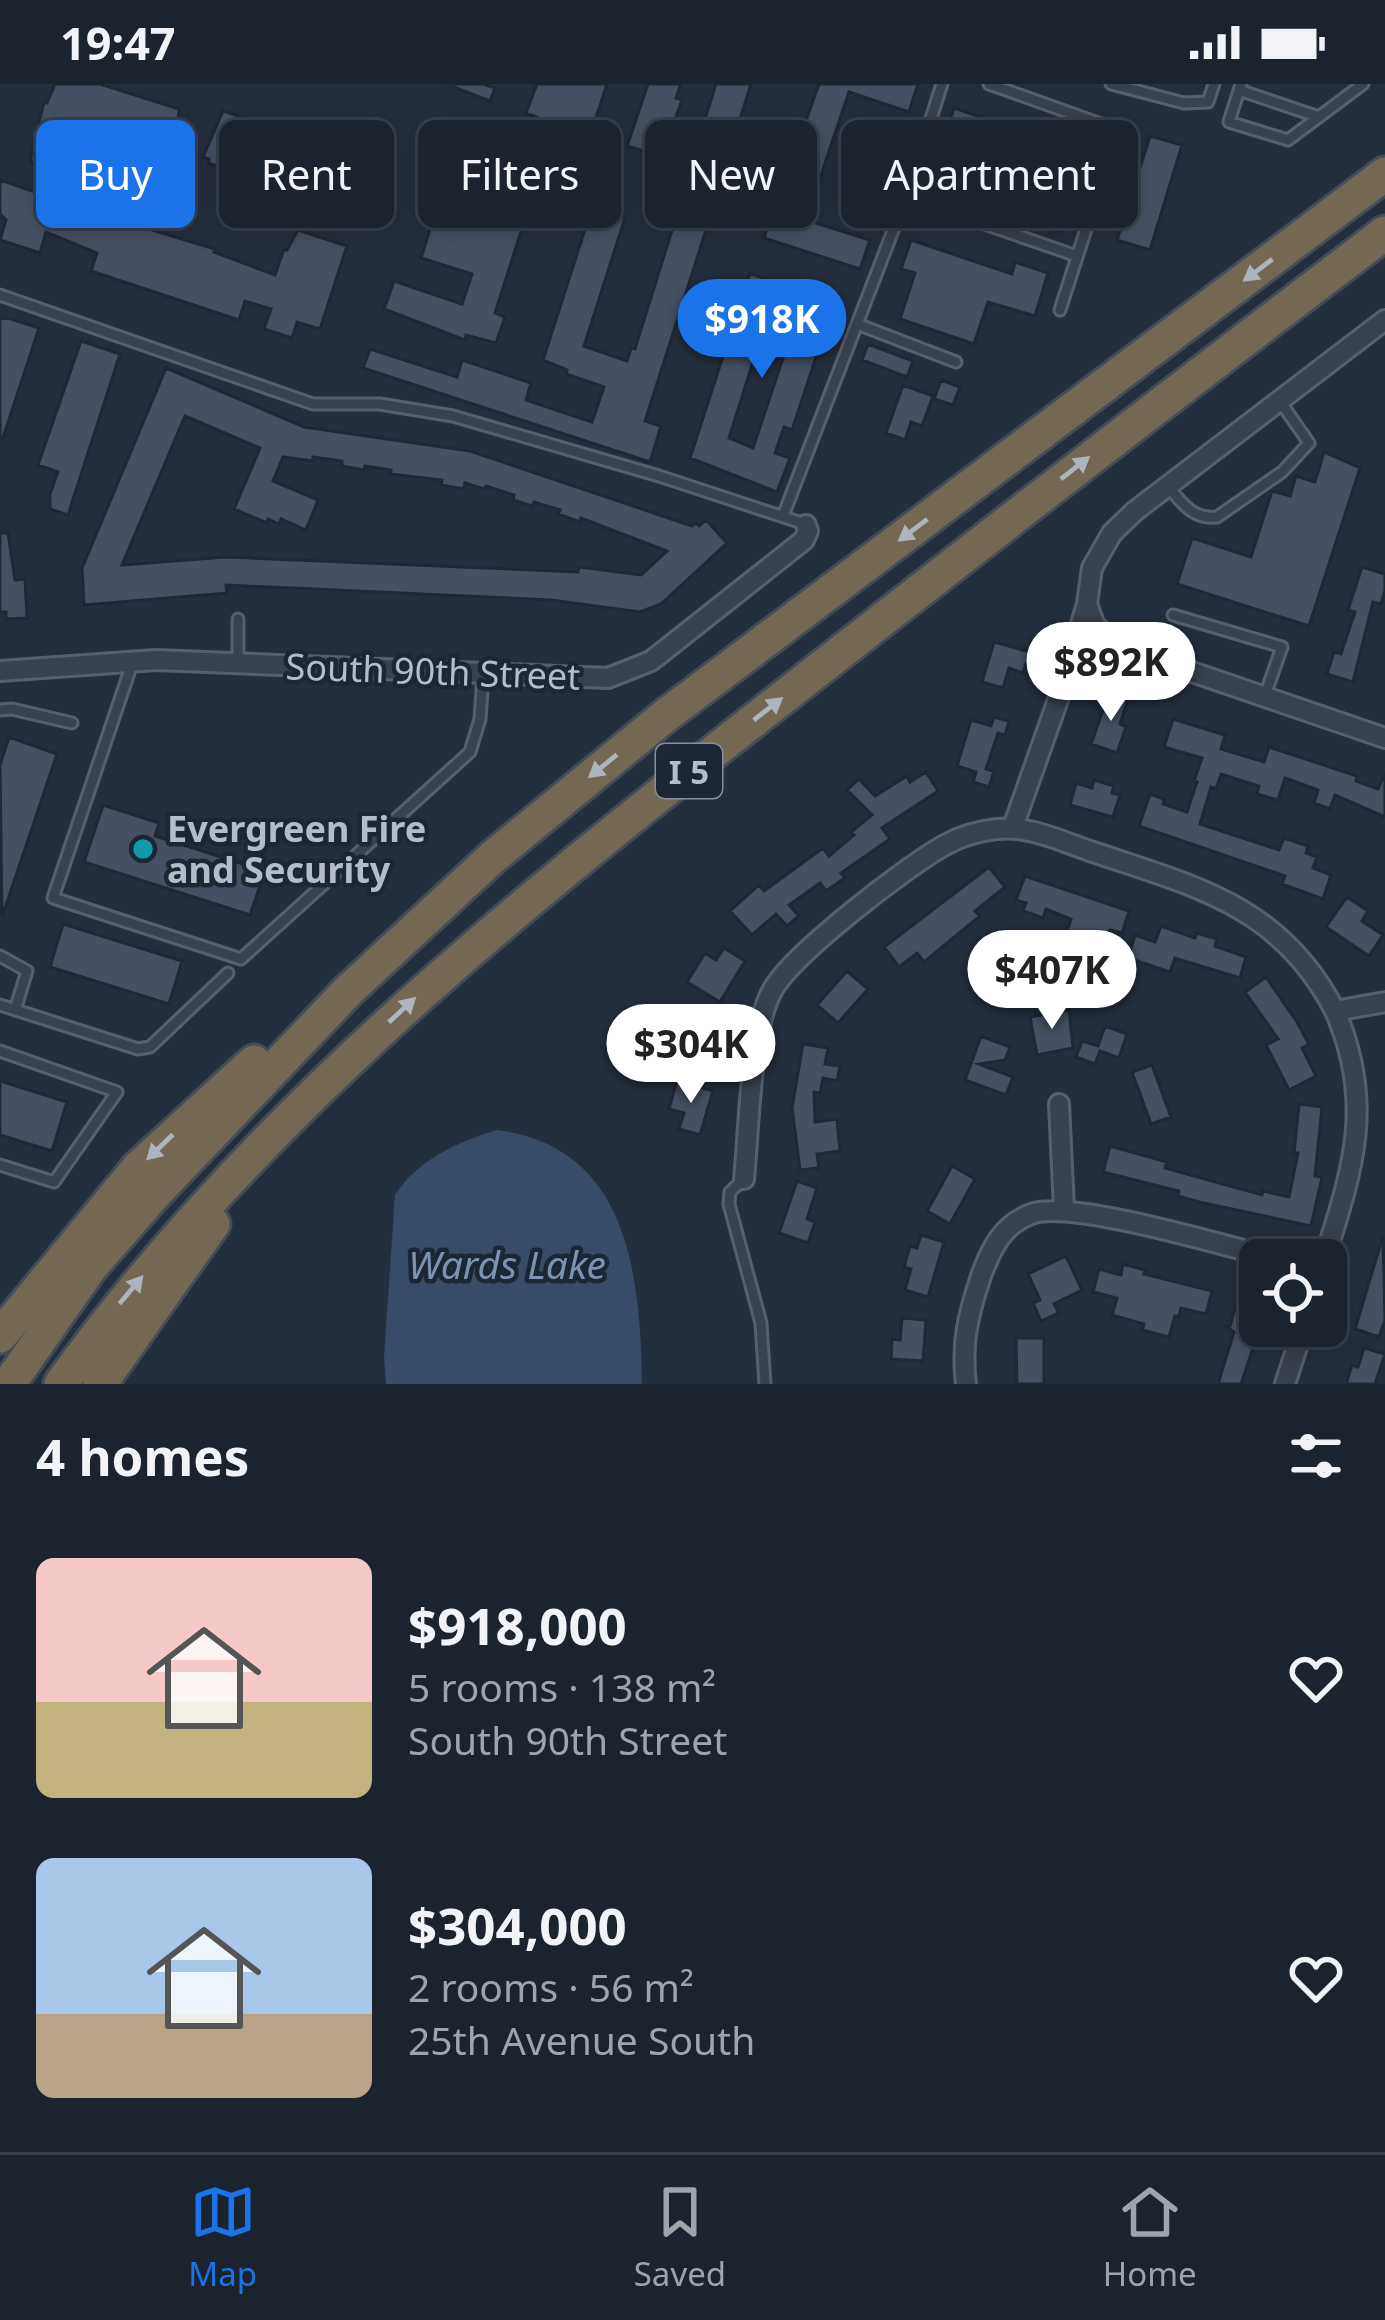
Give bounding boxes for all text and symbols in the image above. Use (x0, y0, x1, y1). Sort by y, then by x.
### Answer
text: 19:47 (60, 12, 176, 73)
chip: Buy (36, 120, 195, 228)
chip: Rent (219, 120, 394, 228)
chip: Filters (418, 120, 621, 228)
chip: New (645, 120, 817, 228)
chip: Apartment (841, 120, 1138, 228)
one-way arrow (1242, 257, 1274, 282)
pin: $918K (678, 279, 846, 381)
text: $918K (704, 291, 820, 344)
one-way arrow (1059, 456, 1090, 481)
one-way arrow (897, 517, 928, 541)
pin: $892K (1027, 622, 1195, 724)
text: $892K (1053, 634, 1169, 687)
street label: South 90th Street (285, 641, 581, 701)
one-way arrow (753, 697, 784, 722)
road number: I 5 (656, 744, 722, 798)
one-way arrow (588, 753, 618, 779)
place label: Evergreen Fire and Security (167, 804, 426, 894)
marker: Evergreen Fire and Security (130, 836, 156, 862)
pin: $407K (968, 930, 1136, 1032)
text: $407K (994, 942, 1110, 995)
one-way arrow (387, 997, 416, 1024)
pin: $304K (607, 1004, 775, 1106)
text: $304K (633, 1016, 749, 1069)
one-way arrow (146, 1133, 174, 1161)
water label: Wards Lake (408, 1237, 606, 1290)
map controls (1239, 1239, 1347, 1347)
button: locate (1239, 1239, 1347, 1347)
one-way arrow (118, 1275, 144, 1305)
text: 4 homes (36, 1421, 249, 1491)
icon: filters (1283, 1423, 1349, 1489)
text: $918,000 (408, 1590, 627, 1660)
icon: home (132, 1606, 276, 1750)
icon: heart (1283, 1645, 1349, 1711)
text: 5 rooms · 138 m² (408, 1660, 716, 1713)
text: South 90th Street (408, 1713, 727, 1766)
text: $304,000 (408, 1890, 627, 1960)
icon: home (132, 1906, 276, 2050)
icon: heart (1283, 1945, 1349, 2011)
text: 2 rooms · 56 m² (408, 1960, 694, 2013)
text: 25th Avenue South (408, 2013, 755, 2066)
tab: Map (188, 2179, 257, 2296)
tab: Saved (634, 2179, 726, 2296)
tab: Home (1103, 2179, 1197, 2296)

